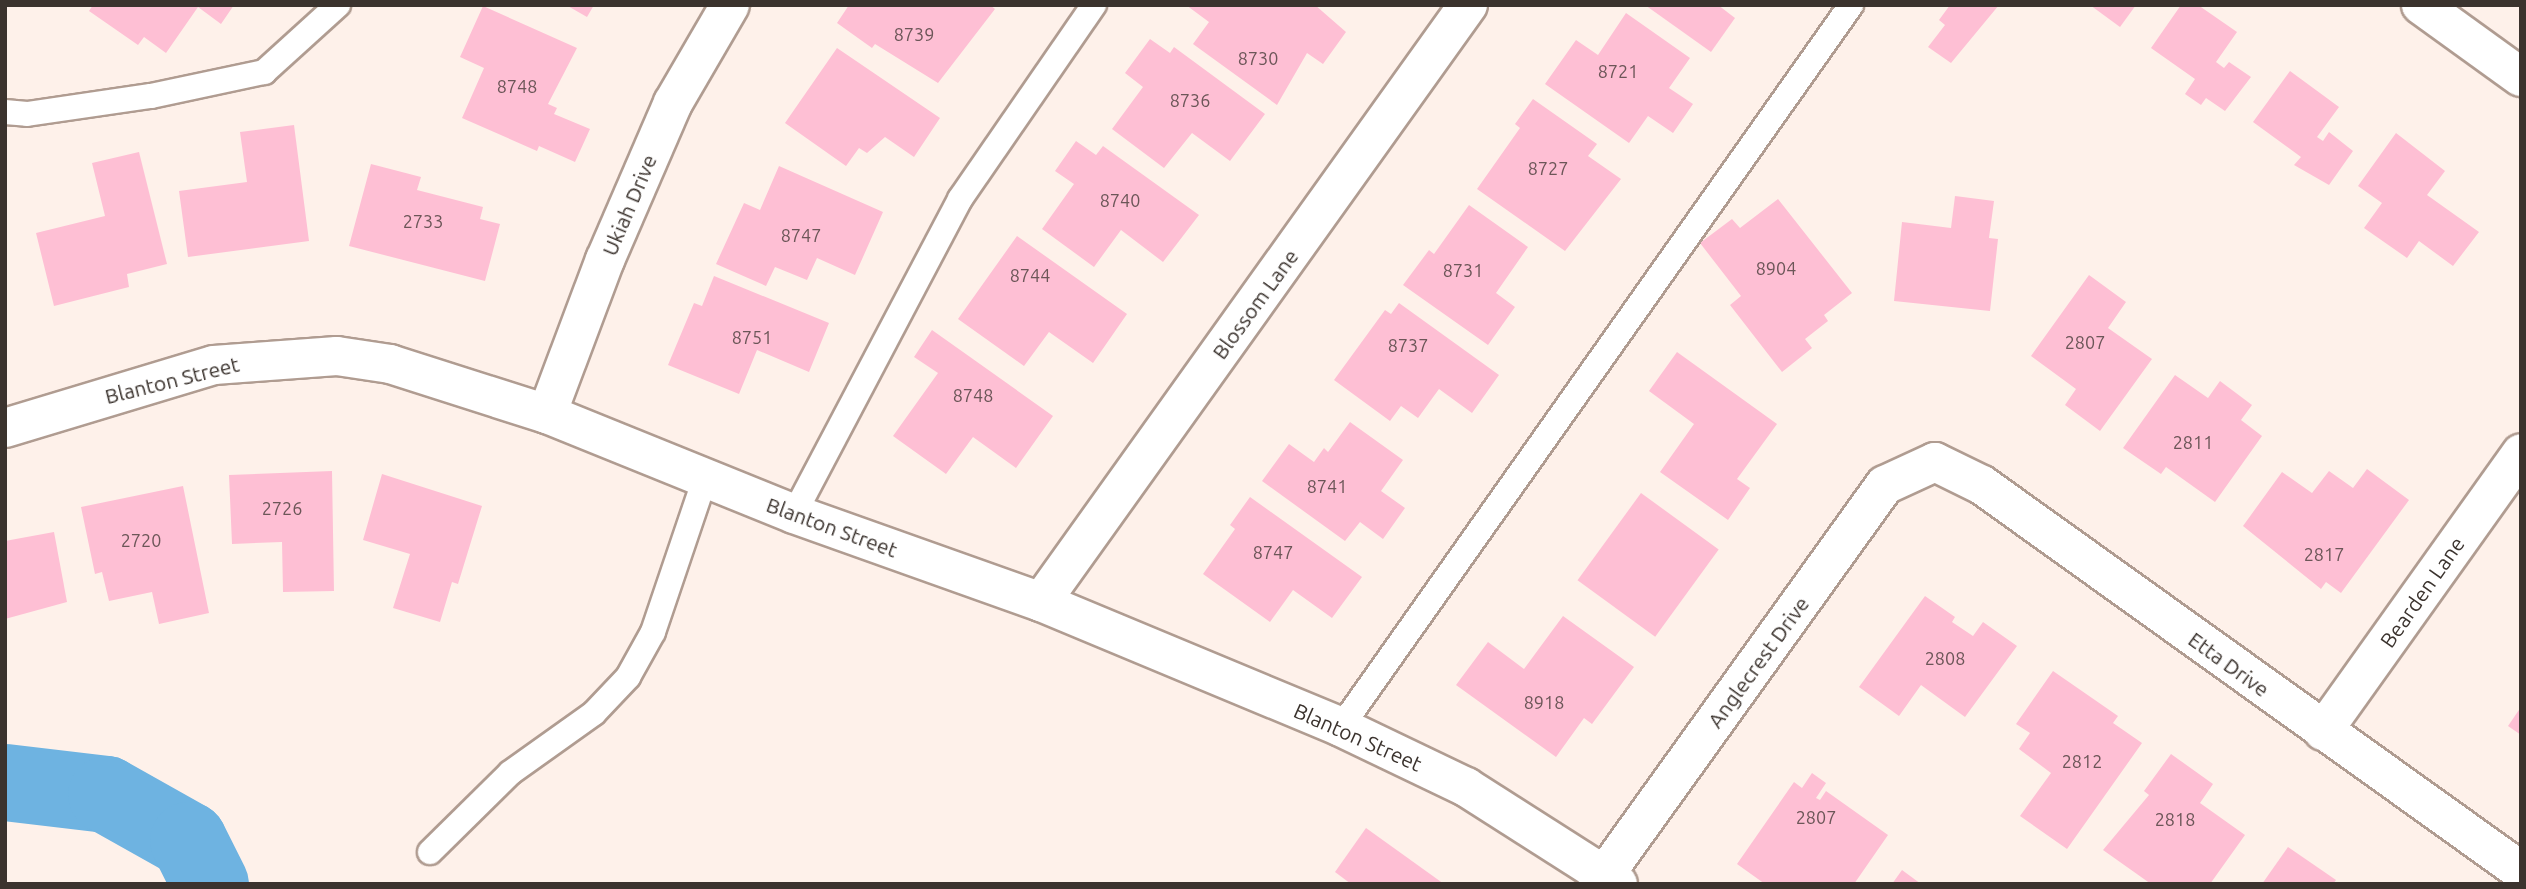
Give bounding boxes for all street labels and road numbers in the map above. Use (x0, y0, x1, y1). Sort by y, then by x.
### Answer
street label: Ukiah Drive (596, 151, 662, 259)
street label: Blossom Lane (1207, 244, 1303, 364)
street label: Blanton Street (102, 351, 242, 409)
street label: Blanton Street (763, 492, 901, 562)
street label: Bearden Lane (2375, 532, 2469, 652)
street label: Anglecrest Drive (1702, 592, 1814, 732)
street label: Etta Drive (2184, 626, 2274, 702)
street label: Blanton Street (1290, 698, 1426, 776)

